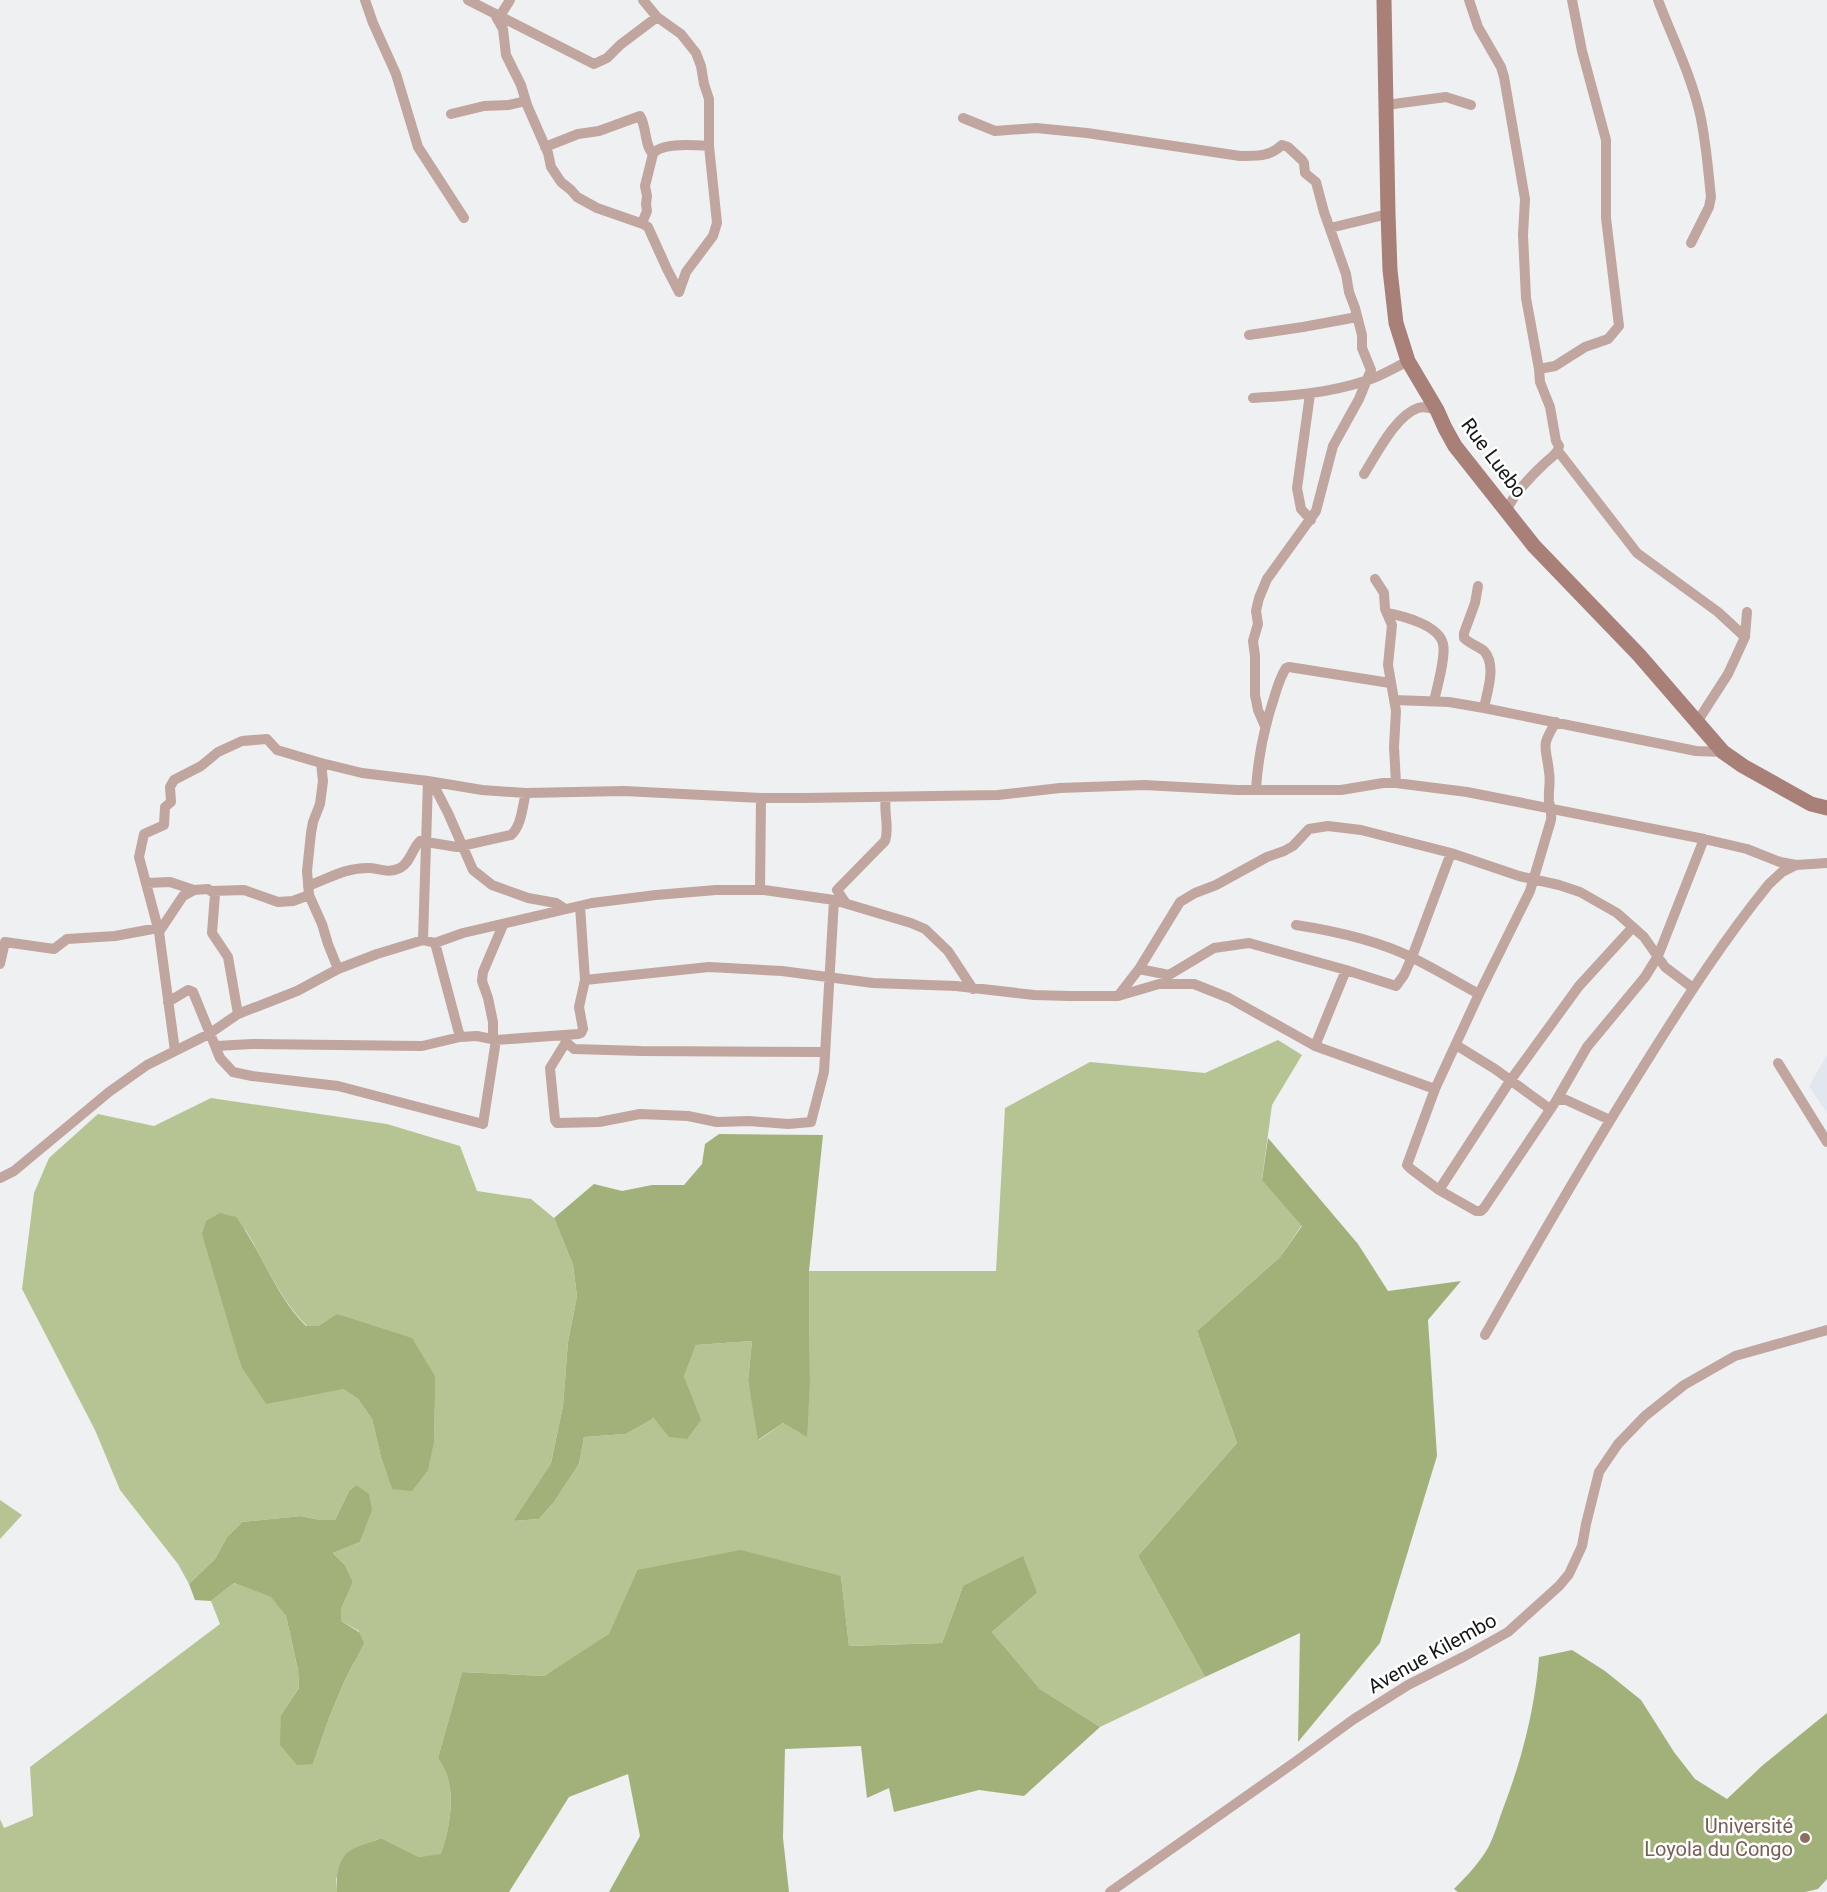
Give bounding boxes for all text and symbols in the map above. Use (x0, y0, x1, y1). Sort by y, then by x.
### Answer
street label: Rue Luebo (1456, 413, 1532, 503)
street label: Avenue Kilembo (1363, 1608, 1501, 1698)
place label: Université Loyola du Congo (1644, 1814, 1793, 1861)
marker: Université Loyola du Congo (1798, 1831, 1812, 1845)

